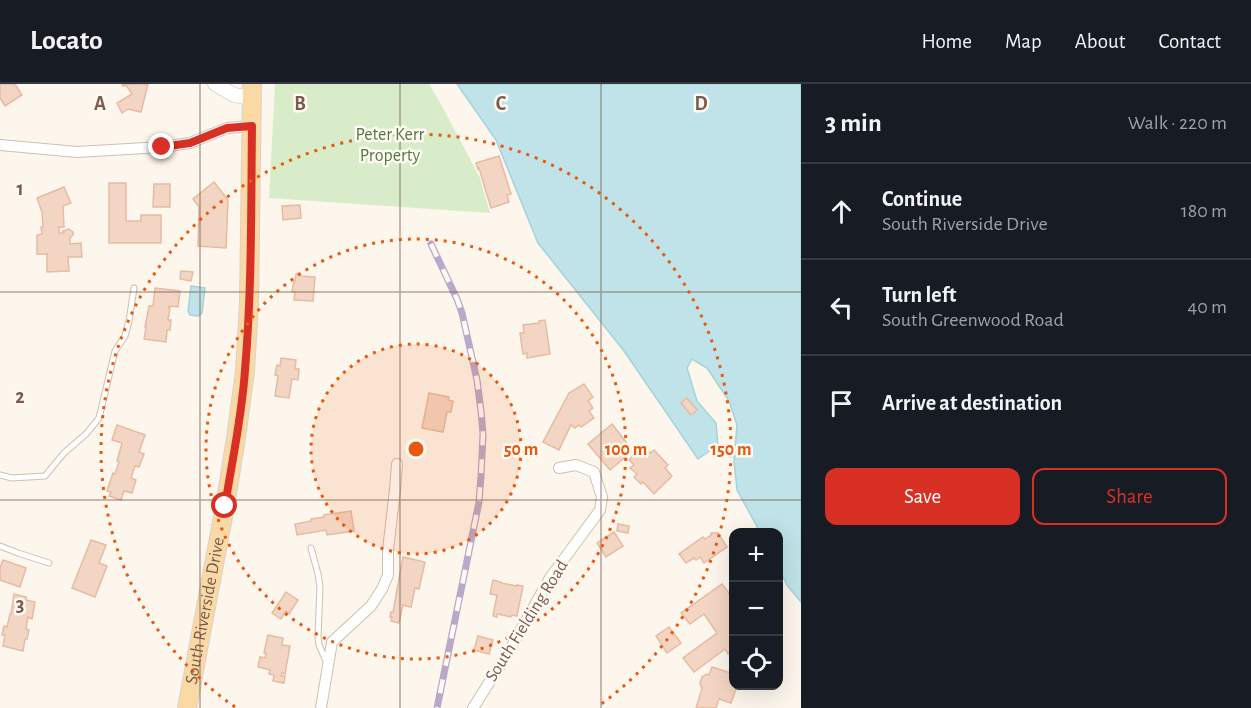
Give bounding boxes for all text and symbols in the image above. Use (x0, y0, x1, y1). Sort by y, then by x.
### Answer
text: Locato (30, 27, 103, 55)
text: Home (921, 31, 972, 52)
text: Map (1005, 31, 1042, 52)
text: About (1075, 31, 1125, 52)
text: Contact (1158, 31, 1221, 52)
text: A (94, 94, 106, 114)
text: B (294, 94, 306, 114)
text: C (496, 94, 507, 114)
text: D (694, 94, 708, 114)
text: 3 min (825, 110, 882, 136)
text: Walk · 220 m (1128, 113, 1227, 133)
park label: Peter Kerr Property (356, 126, 425, 165)
route end (148, 133, 174, 159)
text: 1 (16, 179, 24, 199)
text: Continue (882, 188, 962, 210)
icon: ahead (825, 195, 858, 228)
text: 180 m (1181, 201, 1227, 221)
text: South Riverside Drive (882, 214, 1048, 234)
text: Turn left (882, 284, 956, 306)
icon: left (825, 291, 858, 324)
text: 40 m (1188, 297, 1227, 317)
text: South Greenwood Road (882, 310, 1064, 330)
text: 2 (15, 387, 25, 407)
icon: arrive (825, 387, 858, 420)
text: Arrive at destination (882, 392, 1062, 414)
centre of rings (406, 439, 426, 459)
text: 50 m (504, 441, 538, 459)
text: 100 m (605, 441, 647, 459)
text: 150 m (711, 441, 751, 459)
button: Save (825, 468, 1020, 525)
button: Share (1032, 468, 1227, 525)
route start (211, 492, 237, 518)
map controls (729, 528, 783, 690)
button: + (729, 528, 783, 582)
street label: South Riverside Drive (183, 536, 228, 686)
street label: South Fielding Road (482, 557, 572, 685)
button: − (729, 582, 783, 636)
text: 3 (16, 595, 24, 615)
button: locate (729, 636, 783, 690)

